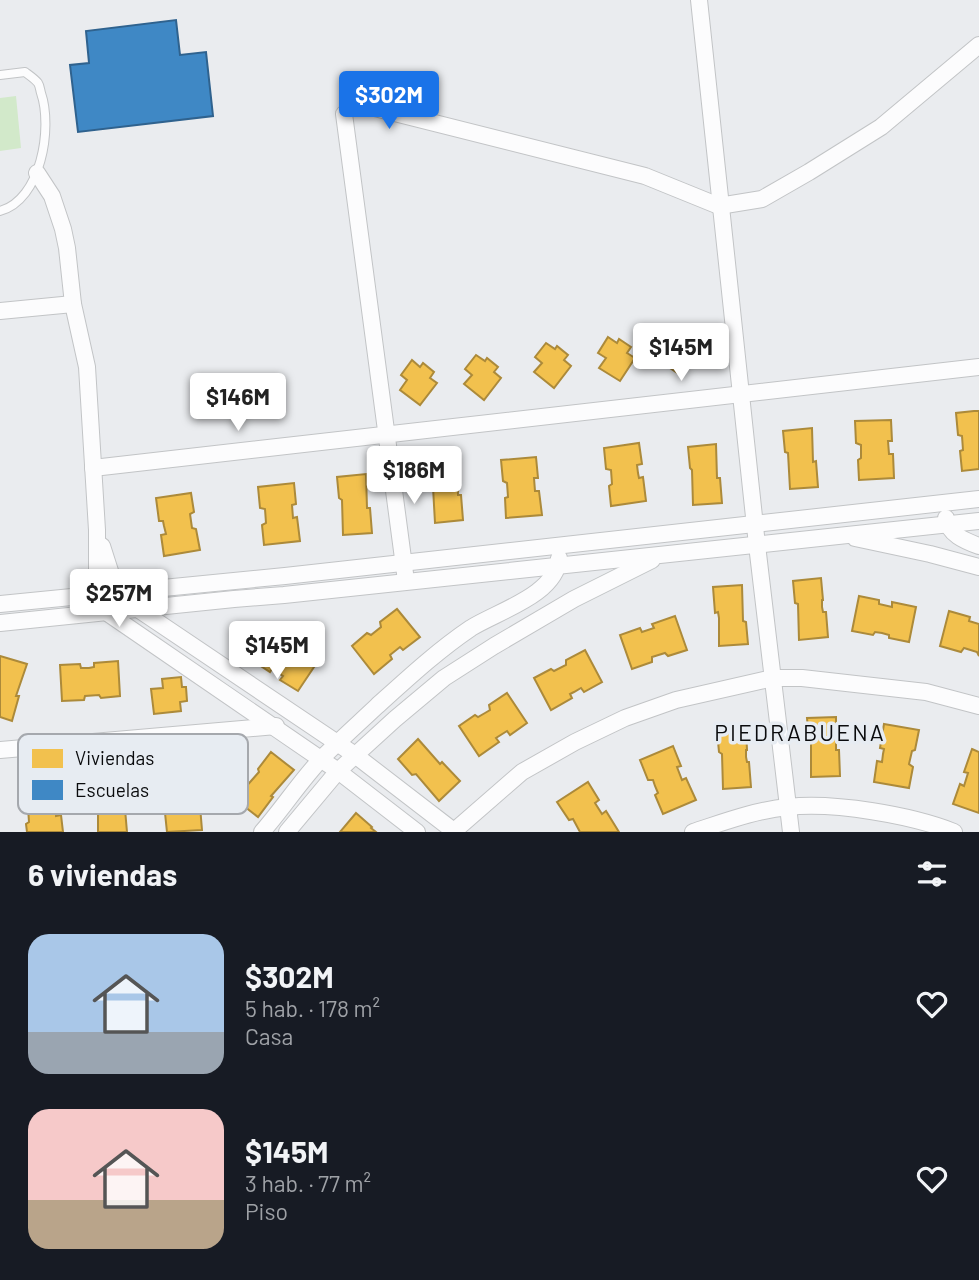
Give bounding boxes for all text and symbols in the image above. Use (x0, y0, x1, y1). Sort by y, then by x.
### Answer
pin: $302M (340, 72, 438, 131)
text: $302M (355, 80, 423, 108)
pin: $145M (632, 324, 730, 383)
text: $145M (649, 332, 713, 360)
pin: $146M (189, 374, 287, 433)
text: $146M (206, 382, 270, 410)
pin: $186M (365, 447, 463, 506)
text: $186M (383, 455, 445, 483)
pin: $257M (70, 570, 168, 629)
text: $257M (86, 578, 152, 606)
pin: $145M (228, 622, 326, 681)
text: $145M (245, 630, 309, 658)
district label: PIEDRABUENA (714, 718, 886, 746)
legend (18, 734, 248, 814)
text: Viviendas (75, 746, 154, 769)
text: Escuelas (75, 778, 149, 801)
icon: filters (913, 855, 951, 893)
text: 6 viviendas (28, 856, 177, 892)
text: $302M (245, 958, 334, 994)
icon: home (84, 962, 168, 1046)
icon: heart (913, 985, 951, 1023)
text: 5 hab. · 178 m² (245, 994, 380, 1022)
text: Casa (245, 1022, 293, 1050)
text: $145M (245, 1133, 329, 1169)
icon: home (84, 1137, 168, 1221)
icon: heart (913, 1160, 951, 1198)
text: 3 hab. · 77 m² (245, 1169, 371, 1197)
text: Piso (245, 1197, 288, 1225)

